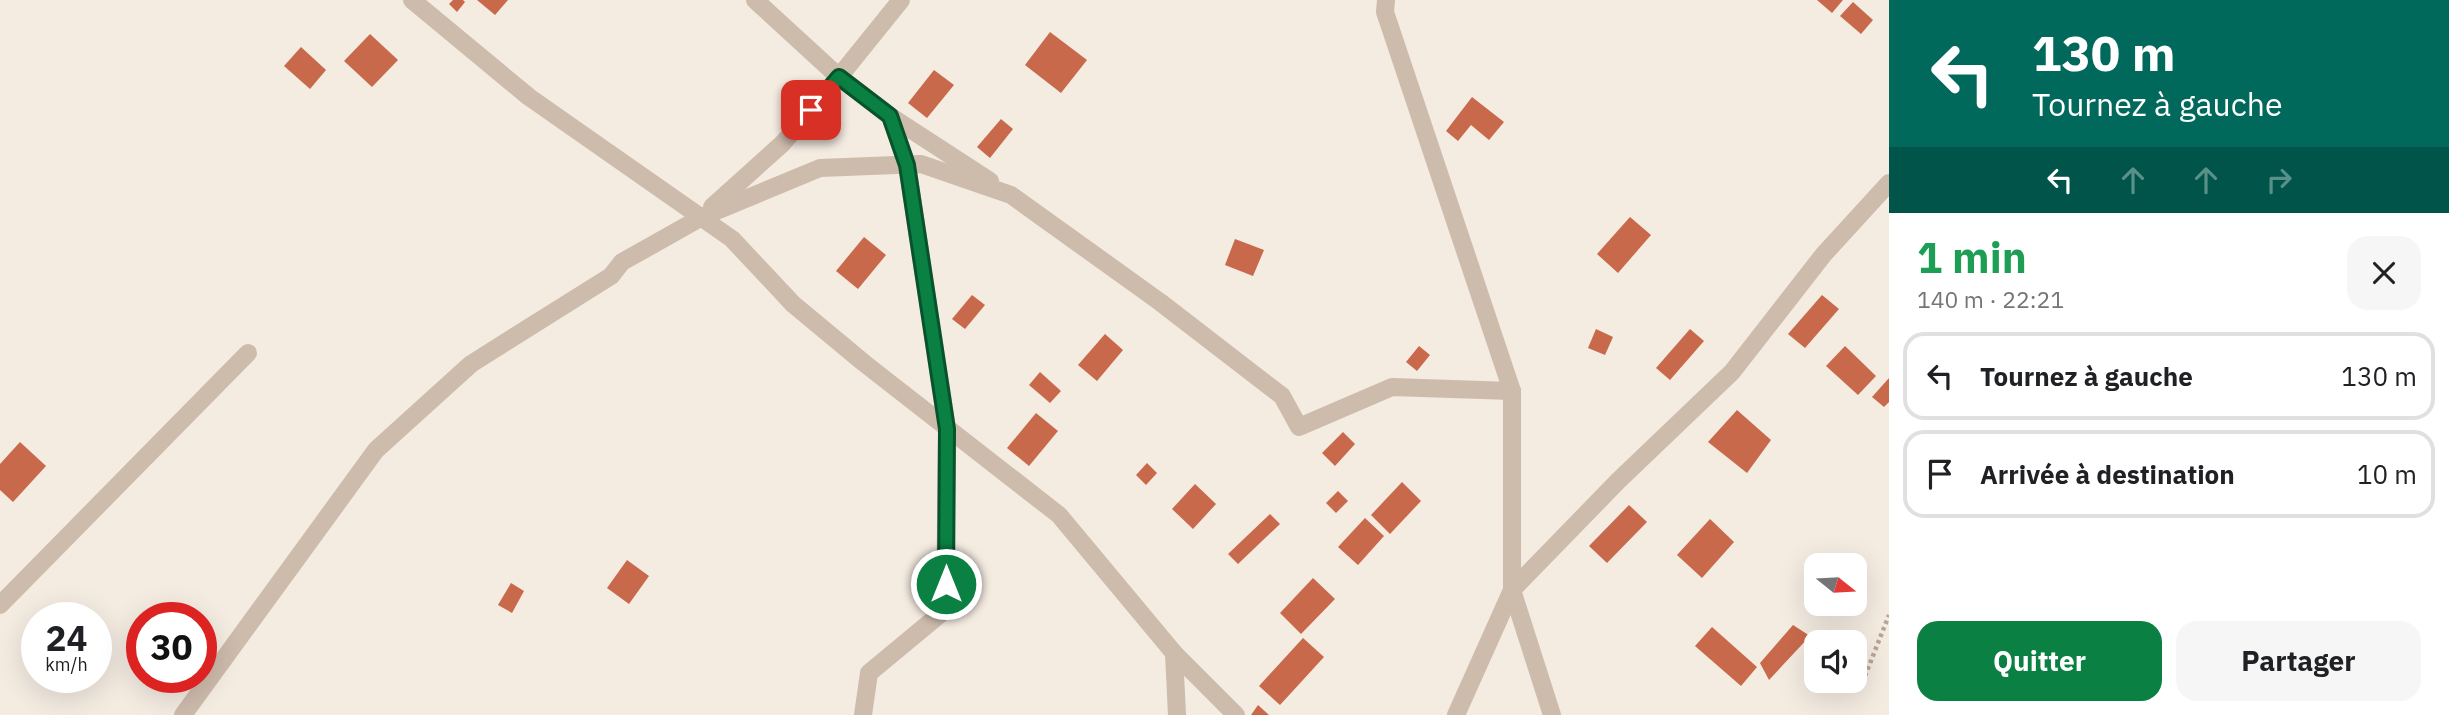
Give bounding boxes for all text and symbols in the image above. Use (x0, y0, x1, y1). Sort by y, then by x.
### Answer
text: 130 m (2032, 21, 2176, 84)
icon: left (1917, 28, 2008, 119)
pin (781, 80, 841, 140)
text: Tournez à gauche (2032, 83, 2283, 125)
icon: arrive (792, 91, 830, 129)
icon: left (2041, 161, 2079, 199)
icon: ahead (2114, 161, 2152, 199)
icon: ahead (2187, 161, 2225, 199)
icon: right (2260, 161, 2298, 199)
text: 1 min (1917, 230, 2027, 285)
button: close (2347, 236, 2421, 310)
text: 140 m · 22:21 (1917, 284, 2064, 314)
icon: left (1921, 357, 1959, 395)
text: Tournez à gauche (1980, 359, 2193, 393)
text: 130 m (2341, 359, 2417, 393)
icon: arrive (1921, 455, 1959, 493)
text: Arrivée à destination (1980, 457, 2235, 491)
text: 10 m (2357, 457, 2417, 491)
position arrow (909, 547, 983, 621)
north arrow (1804, 553, 1867, 616)
map controls (1804, 553, 1867, 693)
speed limit sign: 30 (126, 602, 217, 693)
text: 24 (45, 615, 88, 661)
button: Quitter (1917, 621, 2162, 701)
button: Partager (2176, 621, 2421, 701)
button: sound (1804, 630, 1867, 693)
text: km/h (45, 653, 88, 676)

